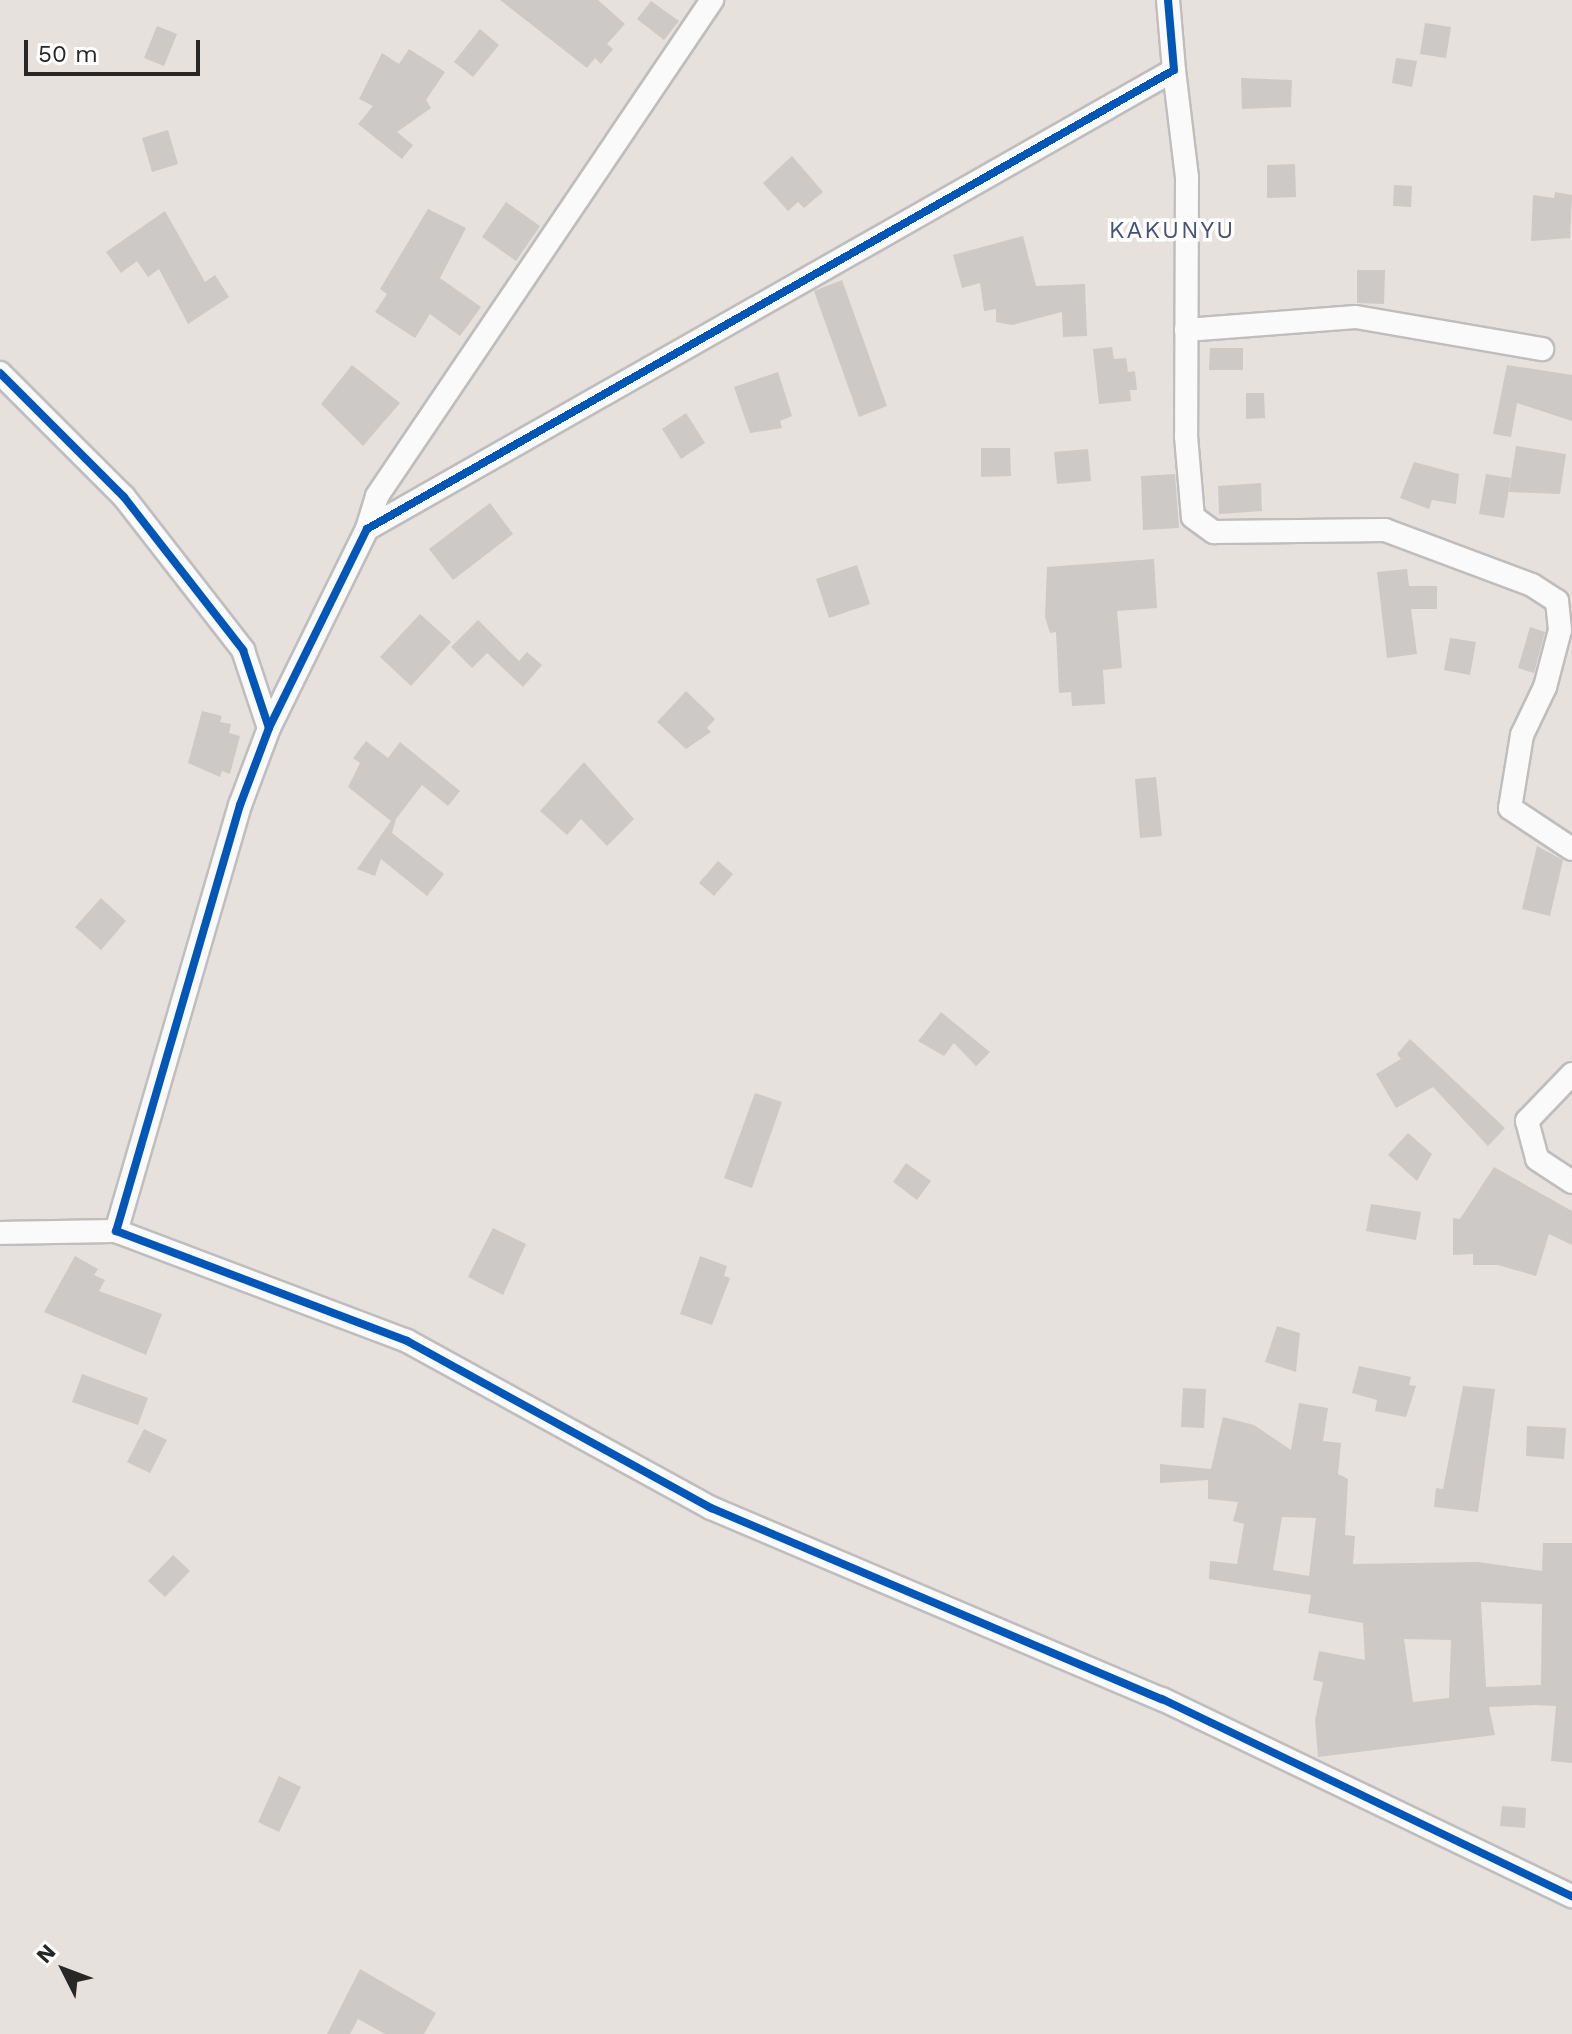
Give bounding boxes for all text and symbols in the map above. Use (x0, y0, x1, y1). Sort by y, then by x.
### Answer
scale bar (28, 24, 204, 74)
text: 50 m (38, 40, 98, 68)
district label: KAKUNYU (1109, 217, 1235, 245)
north arrow (24, 1930, 104, 2010)
text: N (31, 1939, 61, 1968)

